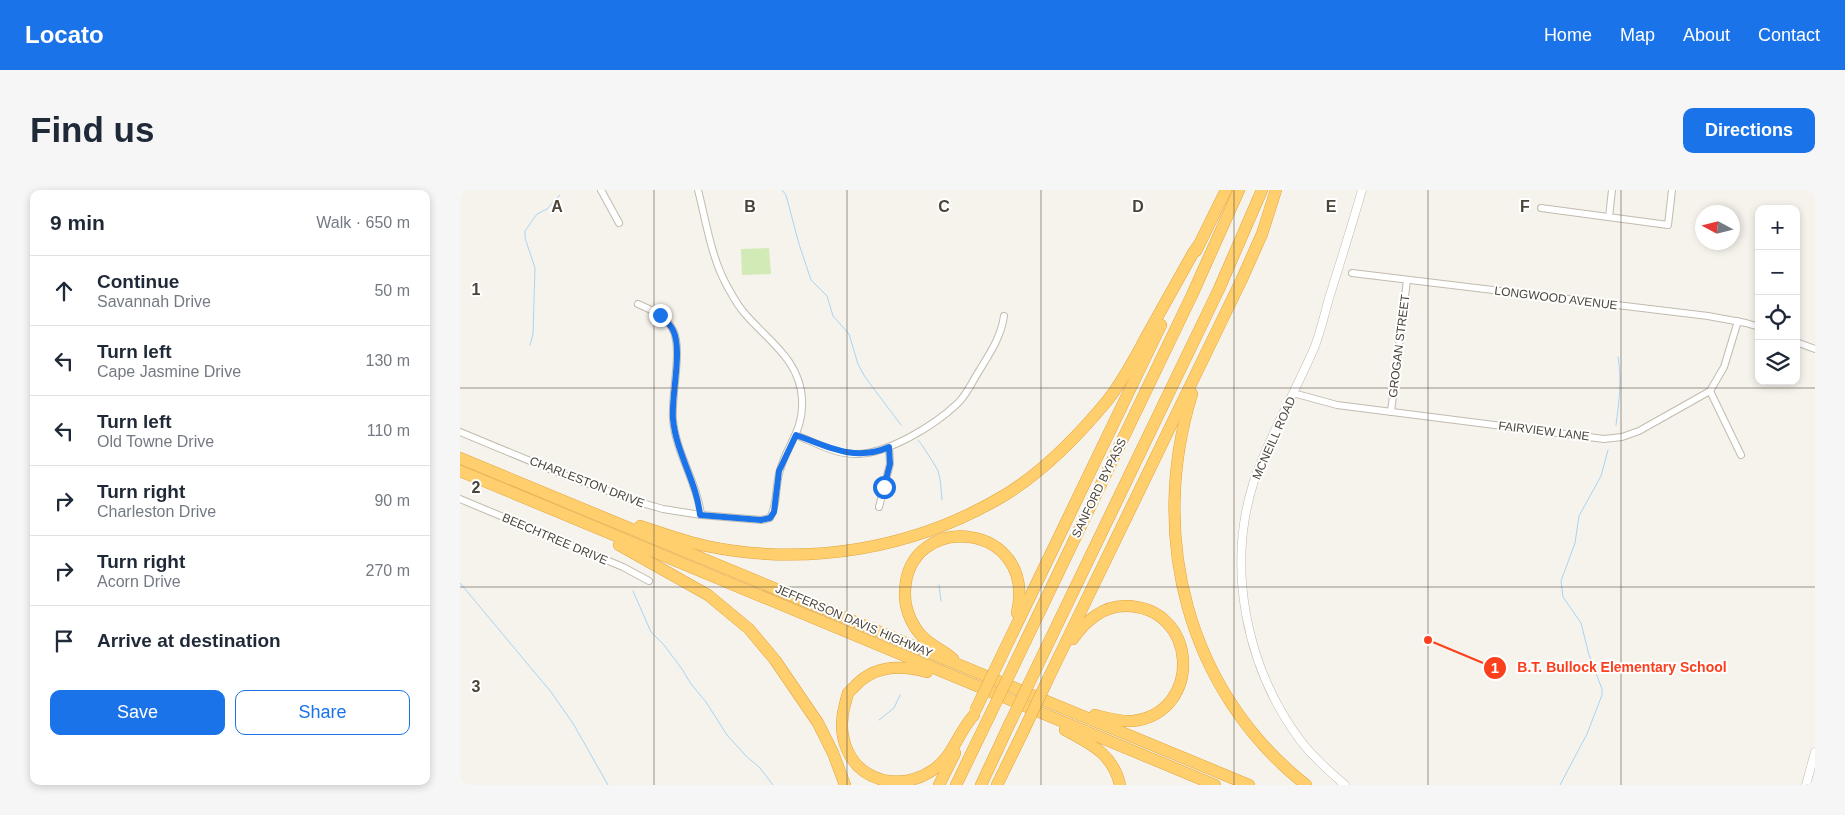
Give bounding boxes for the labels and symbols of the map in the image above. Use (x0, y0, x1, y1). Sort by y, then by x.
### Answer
text: A (551, 198, 563, 215)
text: B (744, 198, 756, 215)
text: C (938, 198, 950, 215)
text: D (1132, 198, 1144, 215)
text: E (1326, 198, 1337, 215)
text: F (1520, 198, 1530, 215)
north arrow (1695, 205, 1740, 250)
text: 1 (472, 281, 481, 298)
street label: LONGWOOD AVENUE (1494, 284, 1618, 312)
street label: GROGAN STREET (1386, 293, 1412, 398)
route end (649, 304, 672, 327)
street label: MCNEILL ROAD (1249, 394, 1299, 482)
street label: FAIRVIEW LANE (1498, 418, 1590, 444)
street label: SANFORD BYPASS (1069, 436, 1129, 540)
street label: CHARLESTON DRIVE (528, 454, 646, 510)
route start (873, 476, 896, 499)
text: 2 (472, 479, 481, 496)
street label: BEECHTREE DRIVE (500, 510, 610, 568)
street label: JEFFERSON DAVIS HIGHWAY (773, 582, 935, 660)
callout: B.T. Bullock Elementary School (1482, 653, 1736, 682)
text: 1 (1491, 659, 1499, 676)
text: B.T. Bullock Elementary School (1517, 659, 1727, 675)
text: 3 (472, 678, 481, 695)

